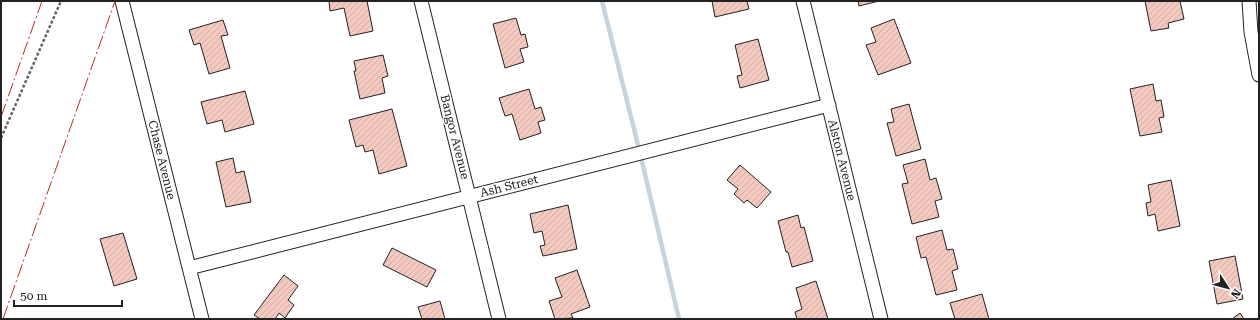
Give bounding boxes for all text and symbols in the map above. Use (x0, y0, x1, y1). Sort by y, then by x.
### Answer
street label: Bangor Avenue (438, 93, 472, 181)
street label: Alston Avenue (825, 118, 859, 203)
street label: Chase Avenue (145, 119, 179, 201)
street label: Ash Street (478, 172, 540, 200)
north arrow (1208, 268, 1248, 308)
scale bar (14, 282, 122, 308)
text: N (1228, 286, 1243, 301)
text: 50 m (20, 289, 47, 303)

